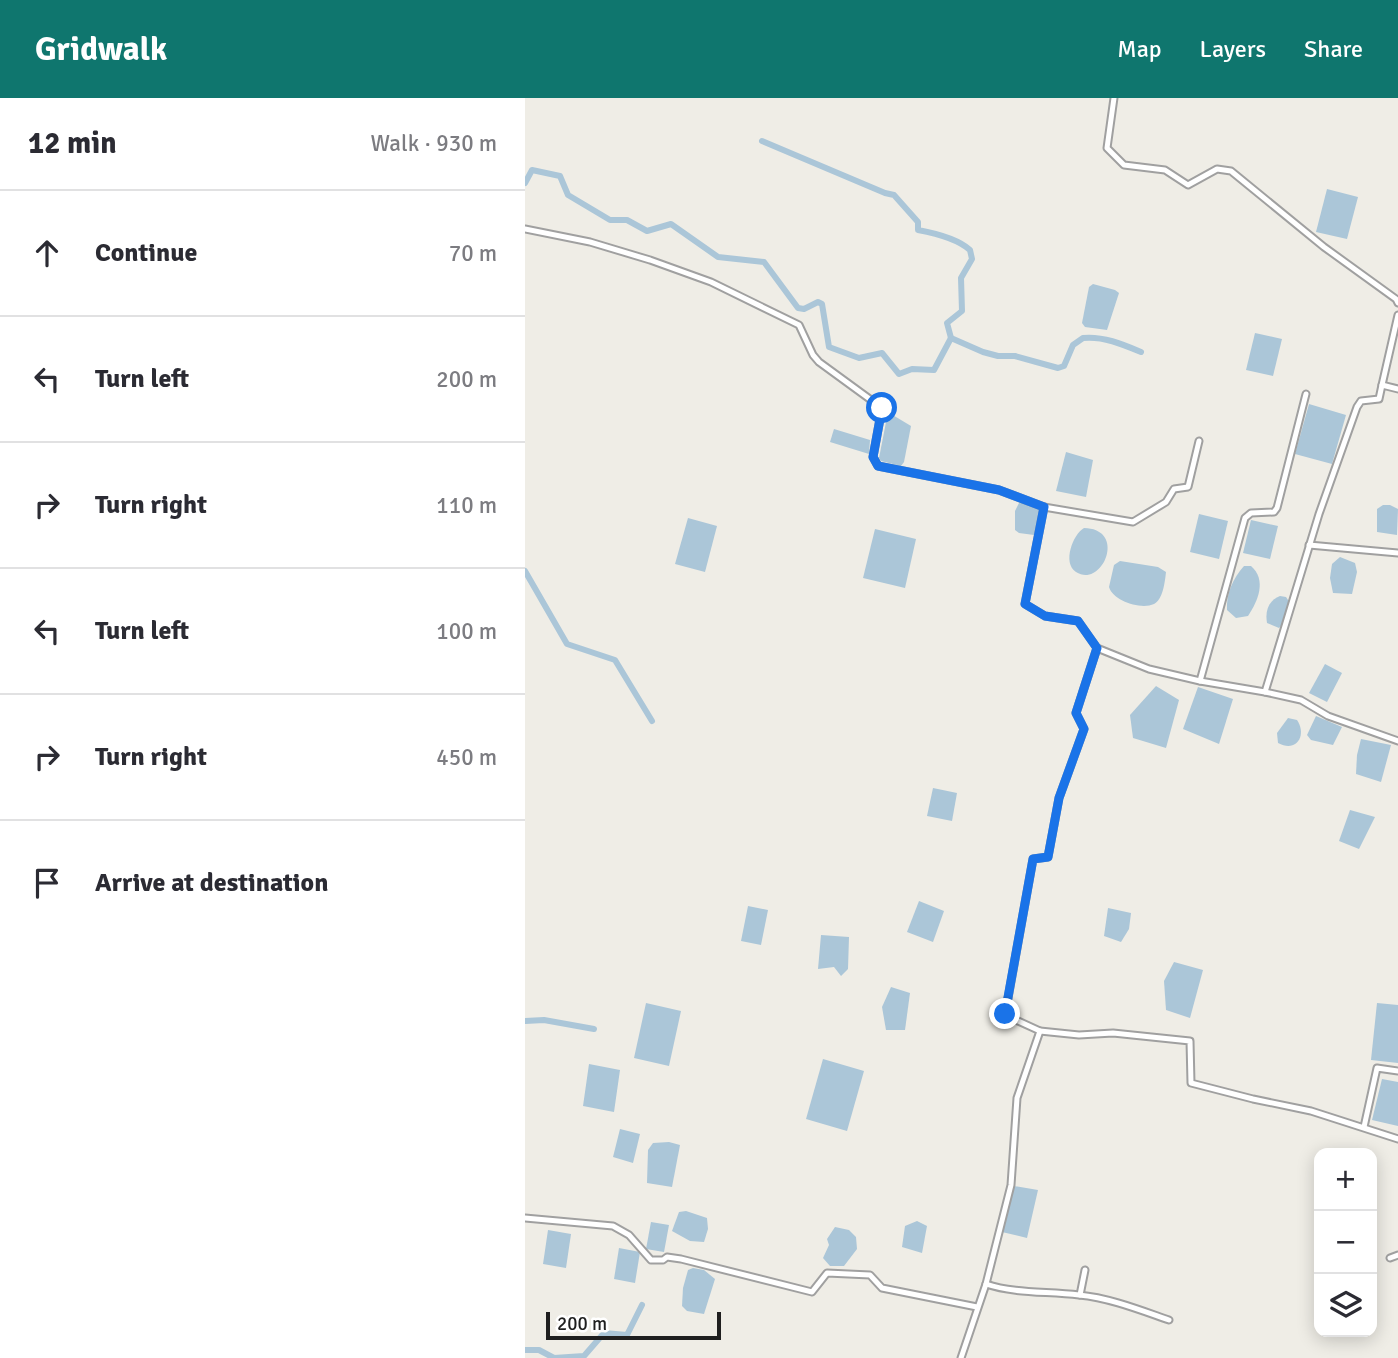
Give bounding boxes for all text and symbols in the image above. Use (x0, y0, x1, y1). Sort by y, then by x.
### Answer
text: Gridwalk (35, 29, 167, 70)
text: Map (1117, 34, 1162, 64)
text: Layers (1200, 34, 1266, 64)
text: Share (1304, 34, 1363, 64)
text: 12 min (28, 125, 117, 162)
text: Walk · 930 m (371, 129, 497, 158)
icon: ahead (28, 234, 66, 272)
text: Continue (95, 237, 197, 269)
text: 70 m (449, 239, 497, 268)
icon: left (28, 360, 66, 398)
text: Turn left (95, 363, 189, 395)
text: 200 m (436, 365, 497, 394)
route start (866, 392, 897, 423)
icon: right (28, 486, 66, 524)
text: Turn right (95, 489, 207, 521)
text: 110 m (436, 491, 497, 520)
icon: left (28, 612, 66, 650)
text: Turn left (95, 615, 189, 647)
text: 100 m (436, 617, 497, 646)
icon: right (28, 738, 66, 776)
text: Turn right (95, 741, 207, 773)
text: 450 m (436, 743, 497, 772)
icon: arrive (28, 864, 66, 902)
text: Arrive at destination (95, 867, 328, 899)
route end (989, 998, 1020, 1029)
map controls (1314, 1148, 1377, 1337)
button: + (1314, 1148, 1377, 1211)
button: − (1314, 1211, 1377, 1274)
button: layers (1314, 1274, 1377, 1337)
scale bar (546, 1309, 721, 1341)
text: 200 m (557, 1312, 607, 1336)

